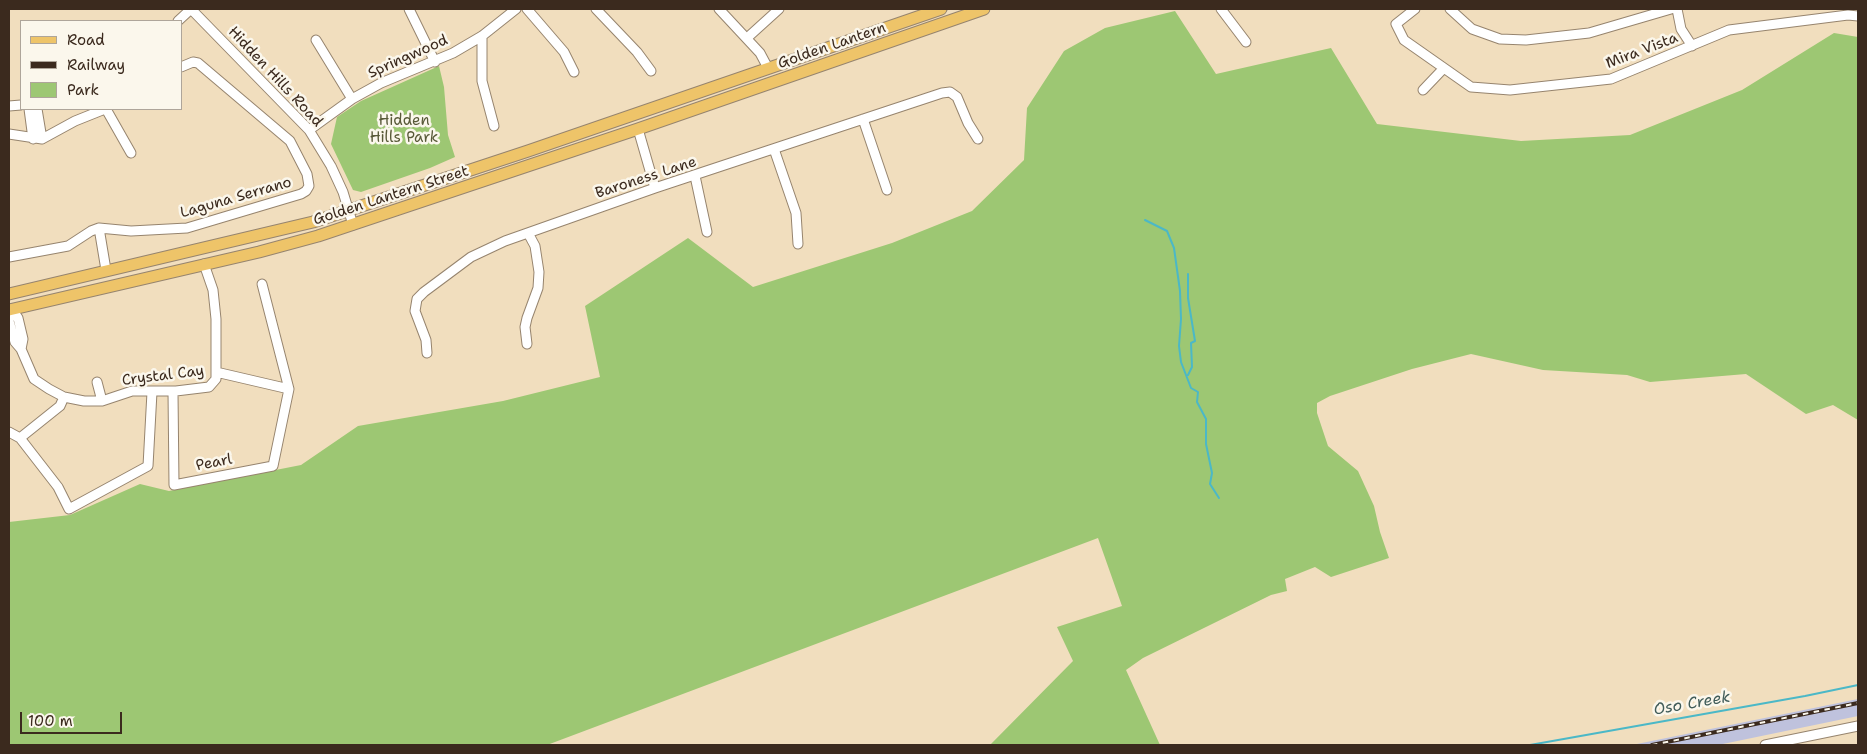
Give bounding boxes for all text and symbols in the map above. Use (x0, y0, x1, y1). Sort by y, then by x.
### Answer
street label: Golden Lantern (776, 19, 888, 73)
legend (20, 20, 182, 110)
street label: Hidden Hills Road (224, 23, 326, 131)
street label: Mira Vista (1603, 29, 1681, 73)
text: Road (67, 30, 105, 50)
street label: Springwood (365, 31, 451, 83)
text: Railway (67, 55, 125, 75)
text: Park (67, 80, 99, 100)
park label: Hidden Hills Park (370, 112, 438, 147)
street label: Baroness Lane (593, 153, 699, 203)
street label: Golden Lantern Street (311, 162, 471, 230)
street label: Laguna Serrano (178, 173, 294, 223)
street label: Crystal Cay (121, 362, 205, 390)
street label: Pearl (194, 451, 234, 475)
water label: Oso Creek (1652, 688, 1732, 720)
scale bar (22, 702, 125, 734)
text: 100 m (28, 711, 73, 731)

